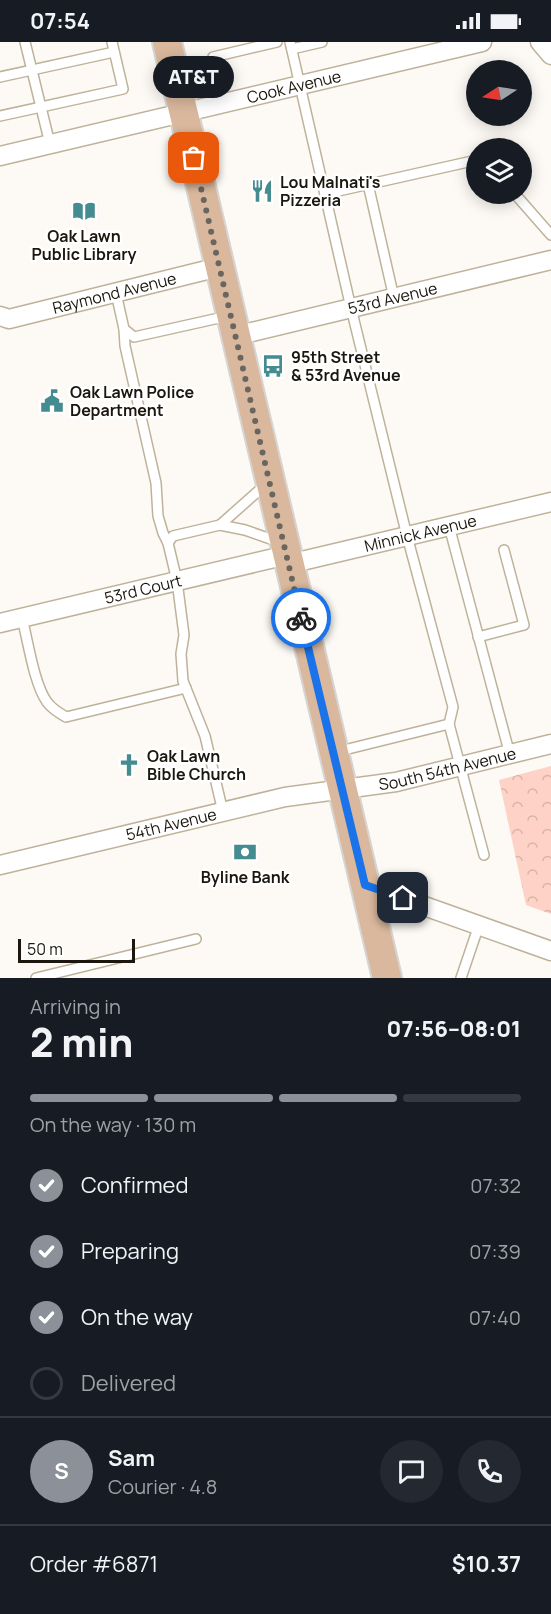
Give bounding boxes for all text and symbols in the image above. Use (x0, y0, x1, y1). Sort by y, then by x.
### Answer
text: 07:54 (30, 6, 90, 36)
callout: AT&T (154, 56, 234, 98)
north arrow (466, 60, 532, 126)
map controls (466, 60, 532, 204)
text: AT&T (168, 63, 219, 90)
street label: Cook Avenue (244, 65, 343, 108)
pin (168, 132, 219, 183)
button: layers (466, 138, 532, 204)
icon: bag (177, 141, 210, 174)
place label: Lou Malnati's Pizzeria (280, 171, 381, 211)
restaurant icon: Lou Malnati's Pizzeria (249, 178, 275, 204)
library icon: Oak Lawn Public Library (71, 198, 97, 224)
place label: Oak Lawn Public Library (32, 225, 136, 265)
street label: Raymond Avenue (50, 267, 179, 319)
street label: 53rd Avenue (346, 277, 439, 319)
place label: 95th Street & 53rd Avenue (291, 346, 401, 386)
bus stop icon: 95th Street & 53rd Avenue (260, 353, 286, 379)
place label: Oak Lawn Police Department (70, 381, 194, 421)
public building icon: Oak Lawn Police Department (39, 388, 65, 414)
street label: Minnick Avenue (362, 509, 479, 557)
street label: 53rd Court (102, 569, 184, 609)
courier (271, 588, 331, 648)
icon: bike (285, 602, 318, 635)
street label: South 54th Avenue (377, 742, 518, 795)
place label: Oak Lawn Bible Church (147, 745, 246, 785)
church icon: Oak Lawn Bible Church (116, 752, 142, 778)
street label: 54th Avenue (124, 803, 219, 846)
bank icon: Byline Bank (232, 839, 258, 865)
place label: Byline Bank (201, 866, 290, 888)
pin (377, 872, 428, 923)
icon: home (386, 881, 419, 914)
scale bar (18, 936, 135, 964)
text: 50 m (27, 938, 63, 960)
text: Arriving in (30, 993, 121, 1020)
text: 07:56–08:01 (387, 1014, 521, 1044)
text: 2 min (30, 1015, 133, 1069)
text: On the way · 130 m (30, 1111, 196, 1138)
icon: check (30, 1169, 63, 1202)
text: Confirmed (81, 1170, 189, 1200)
text: 07:32 (470, 1172, 521, 1199)
icon: check (30, 1235, 63, 1268)
text: Preparing (81, 1236, 179, 1266)
text: 07:39 (469, 1238, 521, 1265)
icon: check (30, 1301, 63, 1334)
text: On the way (81, 1302, 193, 1332)
text: 07:40 (469, 1304, 521, 1331)
text: Delivered (81, 1368, 176, 1398)
button: chat (380, 1440, 443, 1503)
button: phone (458, 1440, 521, 1503)
text: Sam (108, 1443, 155, 1473)
text: S (54, 1456, 69, 1486)
text: Courier · 4.8 (108, 1473, 217, 1500)
text: Order #6871 (30, 1549, 158, 1579)
text: $10.37 (452, 1549, 521, 1579)

